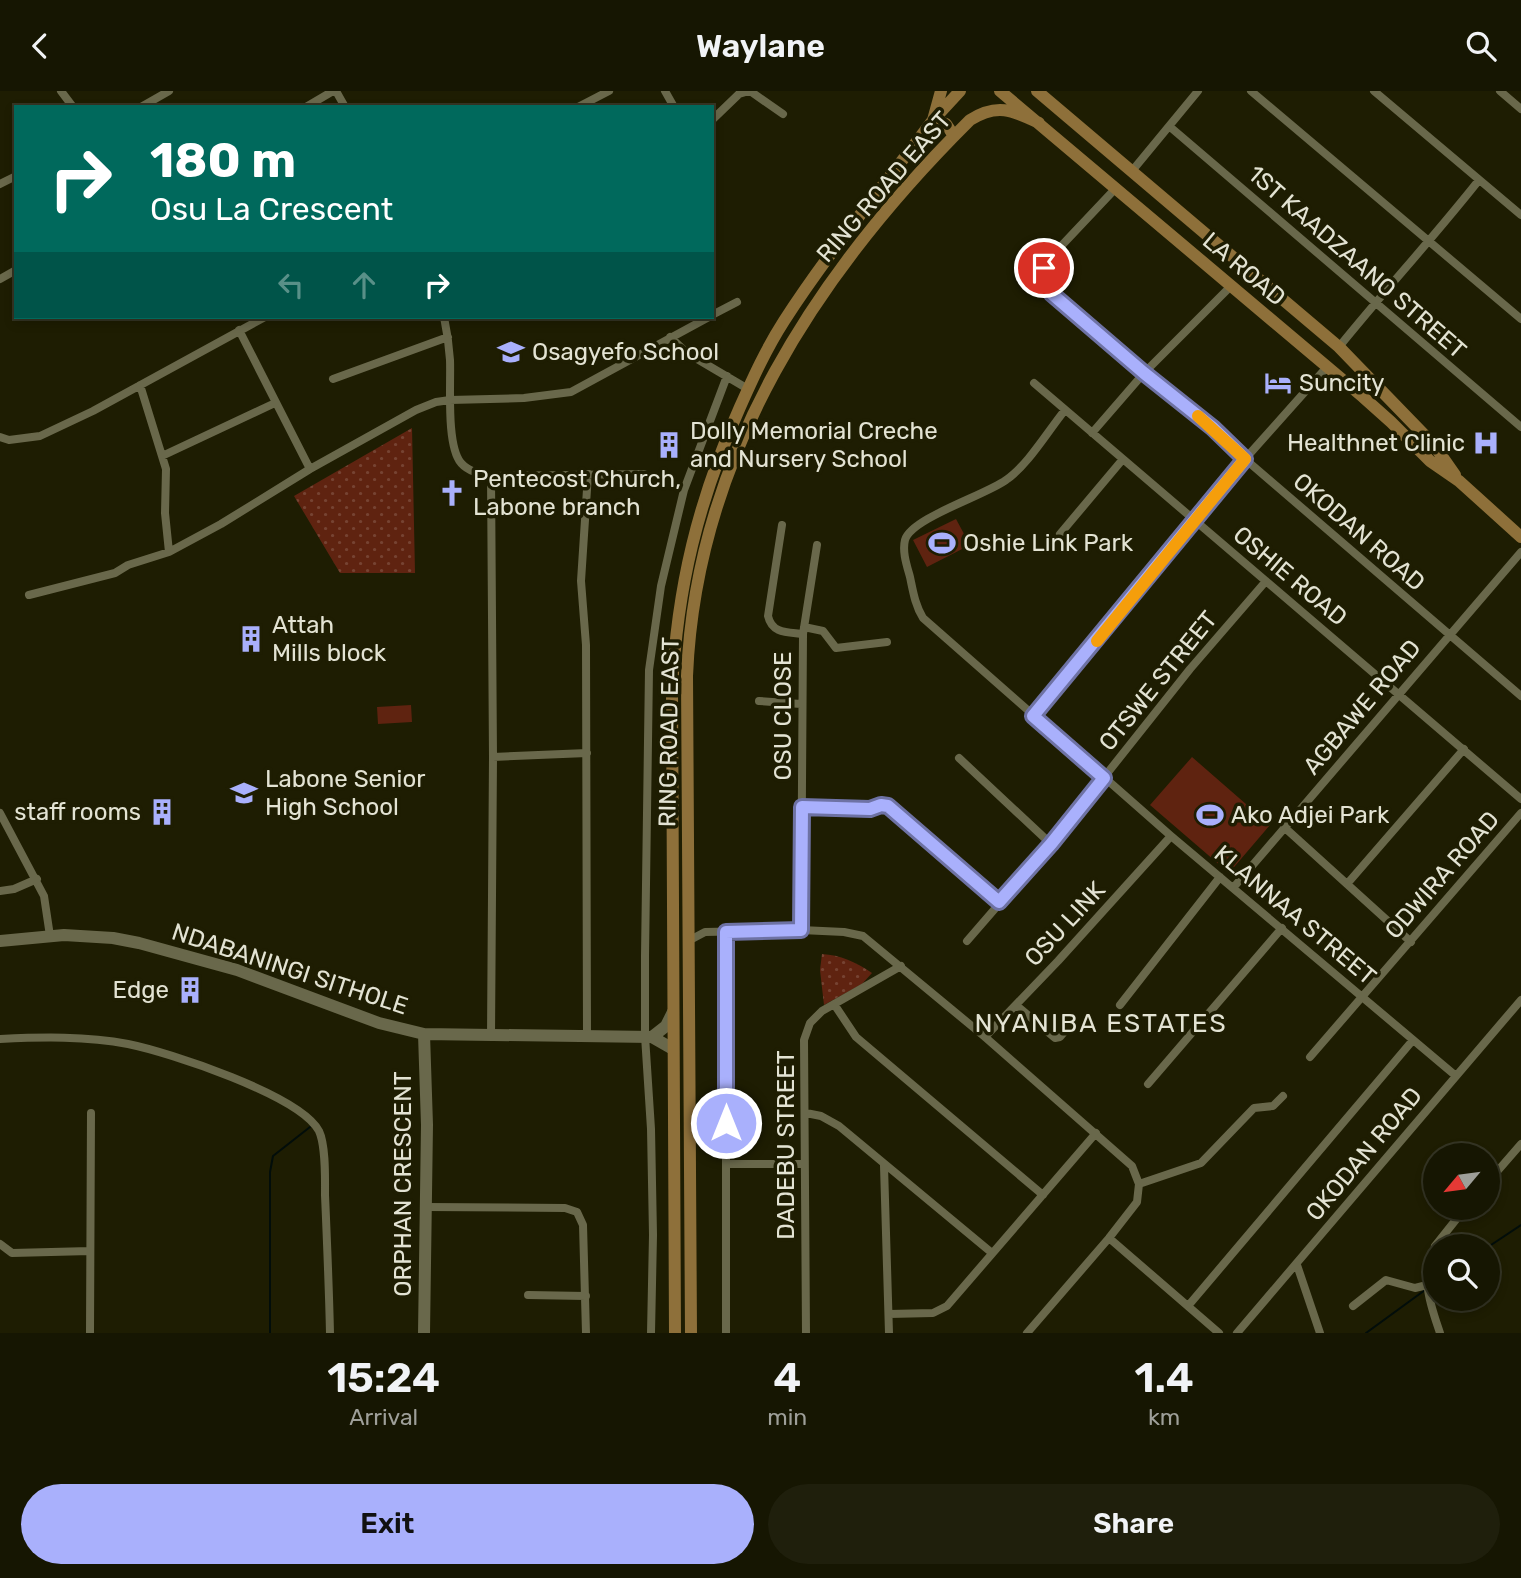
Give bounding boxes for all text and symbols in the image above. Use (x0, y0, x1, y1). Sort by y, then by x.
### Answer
icon: back (21, 27, 59, 65)
text: Waylane (696, 27, 825, 65)
icon: search (1462, 27, 1500, 65)
street label: RING ROAD EAST (811, 106, 957, 268)
text: 180 m (150, 131, 296, 189)
icon: right (35, 133, 126, 224)
street label: 1ST KAADZAANO STREET (1242, 160, 1472, 364)
text: Osu La Crescent (150, 190, 393, 228)
street label: LA ROAD (1197, 226, 1291, 312)
pin (1014, 238, 1074, 298)
icon: arrive (1025, 249, 1063, 287)
icon: left (272, 266, 310, 304)
icon: ahead (345, 266, 383, 304)
icon: right (418, 266, 456, 304)
school or university icon: Osagyefo School (496, 337, 526, 367)
place label: Osagyefo School (532, 338, 719, 366)
hotel icon: Suncity (1263, 368, 1293, 398)
place label: Suncity (1299, 369, 1385, 397)
place label: Dolly Memorial Creche and Nursery School (690, 417, 938, 473)
hospital icon: Healthnet Clinic (1471, 428, 1501, 458)
place label: Healthnet Clinic (1287, 429, 1465, 457)
building icon: Dolly Memorial Creche and Nursery School (654, 430, 684, 460)
place label: Pentecost Church, Labone branch (473, 465, 681, 521)
street label: OKODAN ROAD (1287, 467, 1431, 597)
church icon: Pentecost Church, Labone branch (437, 478, 467, 508)
street label: OSHIE ROAD (1228, 520, 1352, 632)
sports icon: Oshie Link Park (927, 528, 957, 558)
place label: Oshie Link Park (963, 529, 1134, 557)
street label: OTSWE STREET (1093, 606, 1223, 756)
place label: Attah Mills block (272, 611, 387, 667)
building icon: Attah Mills block (236, 624, 266, 654)
street label: AGBAWE ROAD (1298, 634, 1426, 780)
street label: RING ROAD EAST (653, 637, 685, 827)
street label: OSU CLOSE (769, 652, 797, 780)
place label: Labone Senior High School (265, 765, 425, 821)
school or university icon: Labone Senior High School (229, 778, 259, 808)
building icon: staff rooms (147, 797, 177, 827)
place label: staff rooms (14, 798, 141, 826)
sports icon: Ako Adjei Park (1195, 800, 1225, 830)
place label: Ako Adjei Park (1231, 801, 1390, 829)
street label: ODWIRA ROAD (1379, 806, 1505, 944)
street label: KLANNAA STREET (1209, 839, 1381, 991)
street label: OSU LINK (1019, 876, 1111, 972)
street label: NDABANINGI SITHOLE (168, 918, 412, 1020)
building icon: Edge (175, 975, 205, 1005)
place label: Edge (113, 976, 169, 1004)
district label: NYANIBA ESTATES (974, 1008, 1228, 1039)
street label: DADEBU STREET (772, 1050, 800, 1240)
street label: ORPHAN CRESCENT (389, 1071, 417, 1297)
street label: OKODAN ROAD (1300, 1082, 1428, 1226)
position arrow (689, 1086, 763, 1160)
north arrow (1423, 1143, 1500, 1220)
map controls (1423, 1143, 1500, 1311)
button: search (1423, 1234, 1500, 1311)
text: 15:24 (327, 1353, 440, 1403)
text: 4 (773, 1353, 801, 1403)
text: 1.4 (1134, 1353, 1194, 1403)
text: Arrival (349, 1403, 418, 1431)
text: min (767, 1403, 807, 1431)
text: km (1148, 1403, 1180, 1431)
button: Exit (21, 1484, 754, 1564)
button: Share (768, 1484, 1500, 1564)

